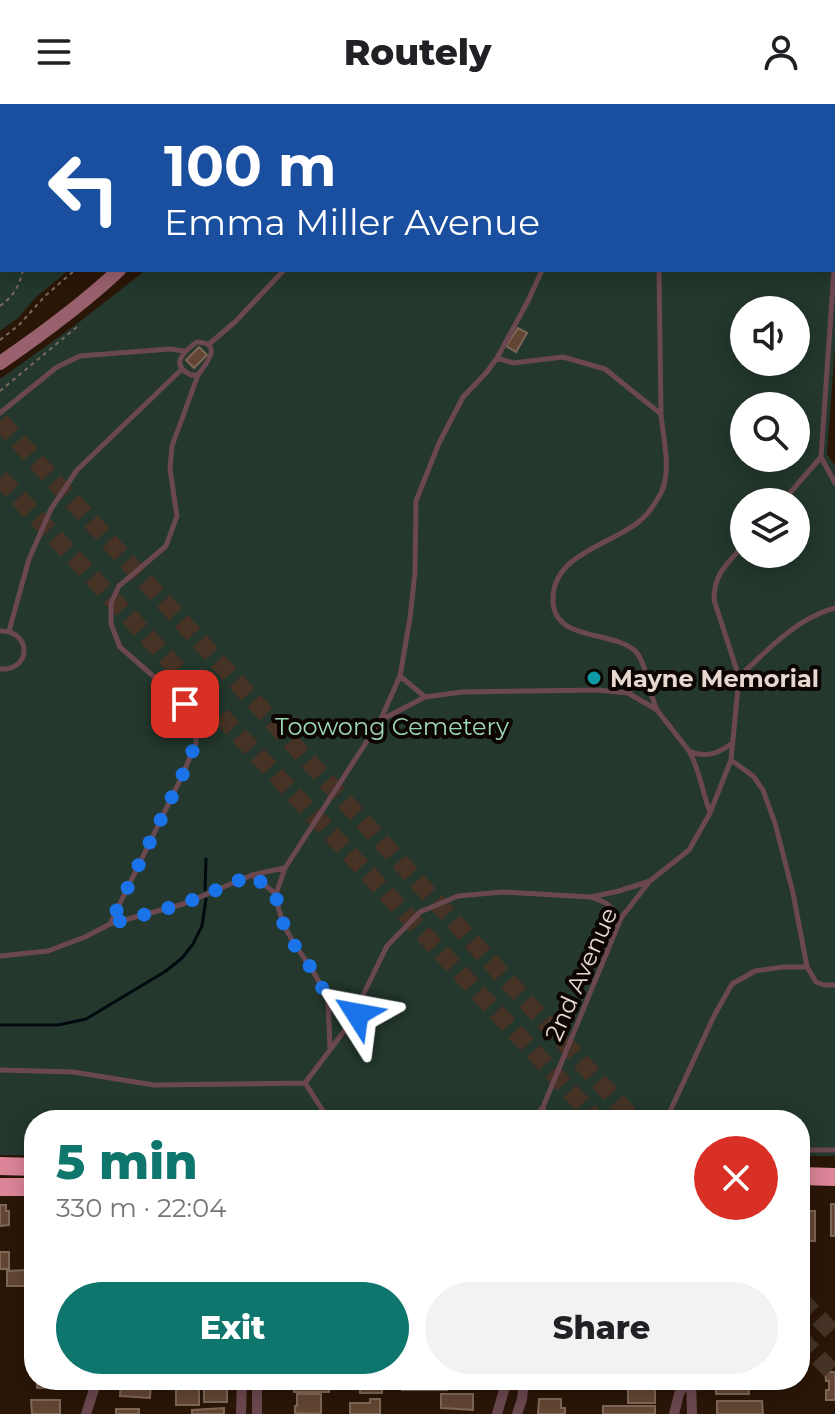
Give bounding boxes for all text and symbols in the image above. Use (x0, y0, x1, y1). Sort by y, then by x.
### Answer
icon: menu (32, 30, 76, 74)
text: Routely (344, 30, 491, 74)
icon: person (759, 30, 803, 74)
text: 100 m (164, 132, 337, 200)
icon: left (32, 136, 136, 240)
text: Emma Miller Avenue (164, 200, 540, 244)
map controls (730, 296, 810, 568)
button: sound (730, 296, 810, 376)
button: search (730, 392, 810, 472)
button: layers (730, 488, 810, 568)
place label: Mayne Memorial (610, 664, 819, 693)
marker: Mayne Memorial (585, 669, 603, 687)
pin (151, 670, 219, 738)
icon: arrive (163, 682, 207, 726)
park label: Toowong Cemetery (275, 712, 509, 741)
street label: 2nd Avenue (539, 903, 623, 1045)
position arrow (315, 972, 399, 1056)
text: 5 min (56, 1133, 198, 1191)
button: close (694, 1136, 778, 1220)
text: 330 m · 22:04 (56, 1192, 226, 1224)
button: Exit (56, 1282, 409, 1374)
button: Share (425, 1282, 778, 1374)

